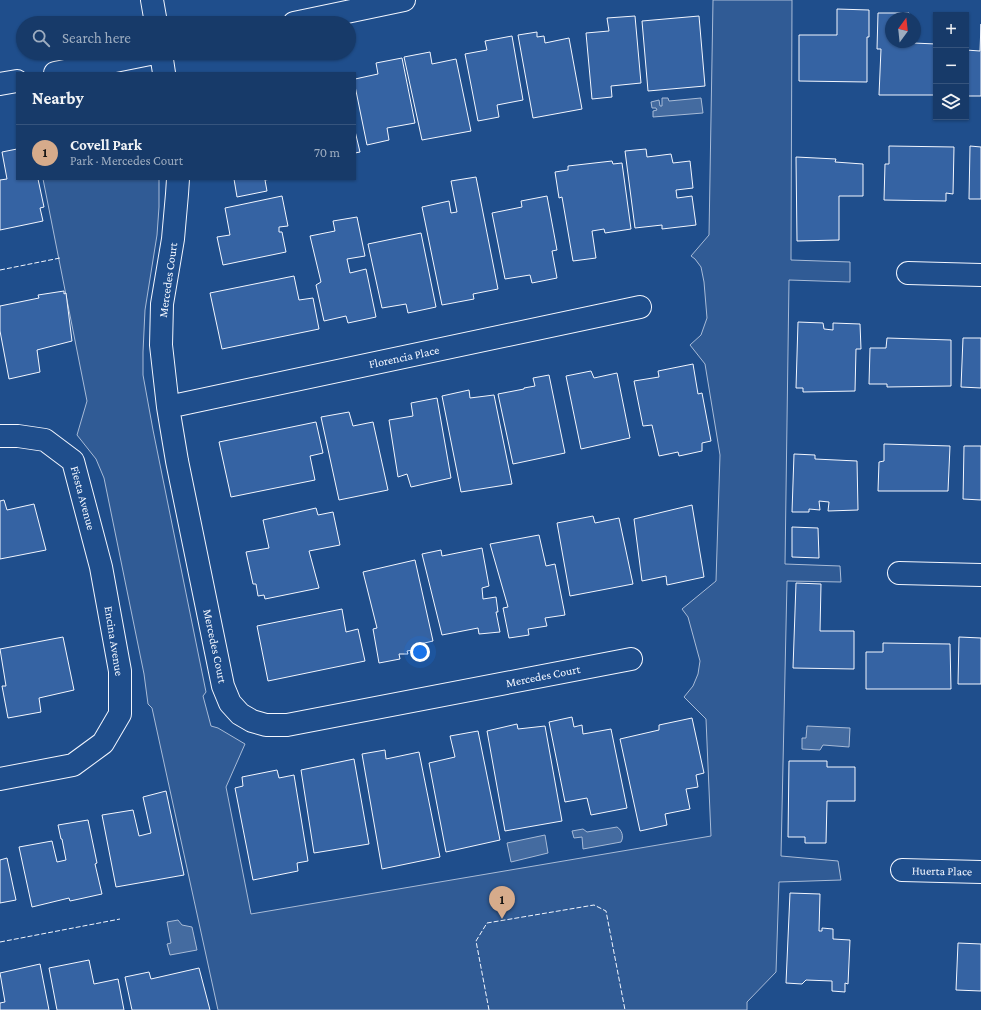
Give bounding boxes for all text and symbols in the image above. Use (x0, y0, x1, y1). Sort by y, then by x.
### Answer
north arrow (885, 12, 921, 48)
map controls (933, 12, 969, 120)
button: + (933, 12, 969, 48)
search box (16, 16, 356, 60)
icon: search (30, 27, 52, 49)
text: Search here (62, 30, 131, 46)
button: − (933, 48, 969, 84)
button: layers (933, 84, 969, 120)
text: Nearby (32, 89, 84, 108)
text: Covell Park (70, 137, 142, 153)
text: 1 (43, 145, 47, 160)
text: 70 m (314, 145, 340, 160)
text: Park · Mercedes Court (70, 153, 183, 168)
street label: Mercedes Court (156, 241, 180, 318)
street label: Florencia Place (368, 343, 440, 371)
street label: Fiesta Avenue (68, 464, 98, 532)
street label: Encina Avenue (102, 605, 126, 677)
street label: Mercedes Court (200, 608, 230, 685)
your location (410, 642, 430, 662)
street label: Mercedes Court (505, 662, 582, 690)
street label: Huerta Place (912, 863, 972, 879)
pin: 1 (489, 886, 515, 919)

